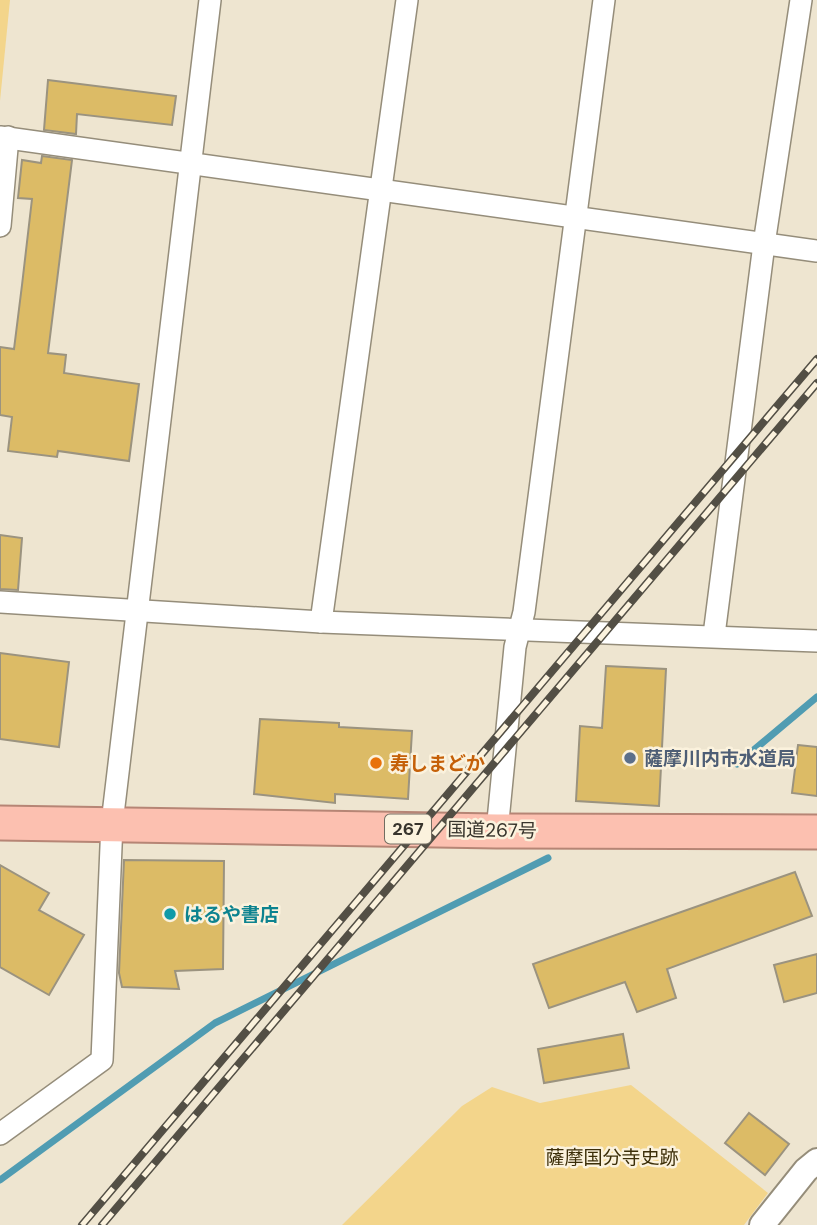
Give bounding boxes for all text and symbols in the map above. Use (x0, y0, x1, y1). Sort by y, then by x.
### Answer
place label: 薩摩川内市水道局 (644, 746, 796, 771)
marker: 薩摩川内市水道局 (622, 750, 638, 766)
place label: 寿しまどか (390, 751, 485, 776)
marker: 寿しまどか (368, 755, 384, 771)
road number: 267 (385, 814, 431, 844)
street label: 国道267号 (447, 817, 537, 843)
place label: はるや書店 (184, 902, 279, 927)
marker: はるや書店 (162, 906, 178, 922)
park label: 薩摩国分寺史跡 (545, 1145, 679, 1170)

